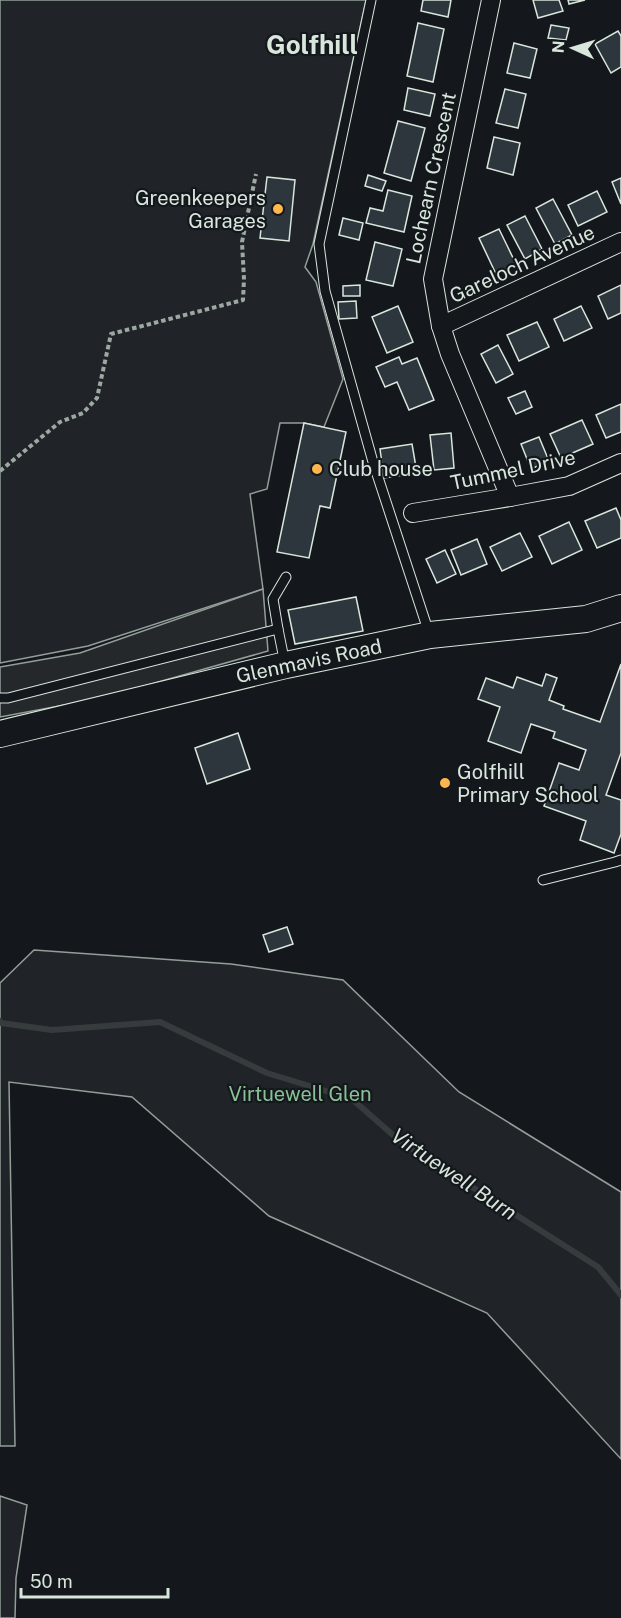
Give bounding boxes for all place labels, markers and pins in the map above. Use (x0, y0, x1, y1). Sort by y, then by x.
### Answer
place label: Greenkeepers Garages (135, 186, 266, 233)
marker: Greenkeepers Garages (271, 202, 285, 216)
place label: Club house (329, 457, 433, 481)
marker: Club house (310, 462, 324, 476)
place label: Golfhill Primary School (457, 760, 599, 807)
marker: Golfhill Primary School (438, 776, 452, 790)

